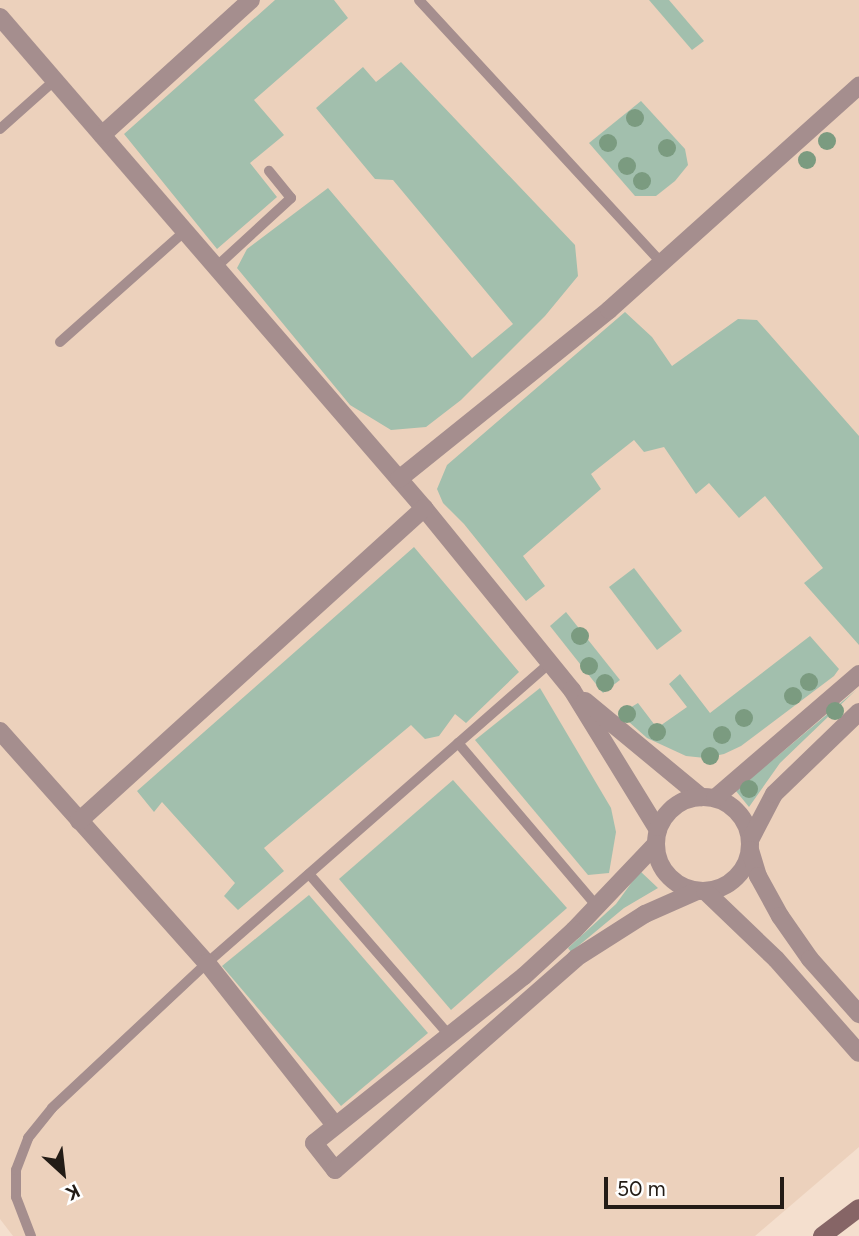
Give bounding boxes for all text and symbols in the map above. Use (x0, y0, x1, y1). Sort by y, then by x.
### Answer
north arrow (28, 1138, 98, 1208)
scale bar (607, 1162, 787, 1206)
text: 50 m (617, 1176, 666, 1201)
text: K (62, 1179, 84, 1205)

